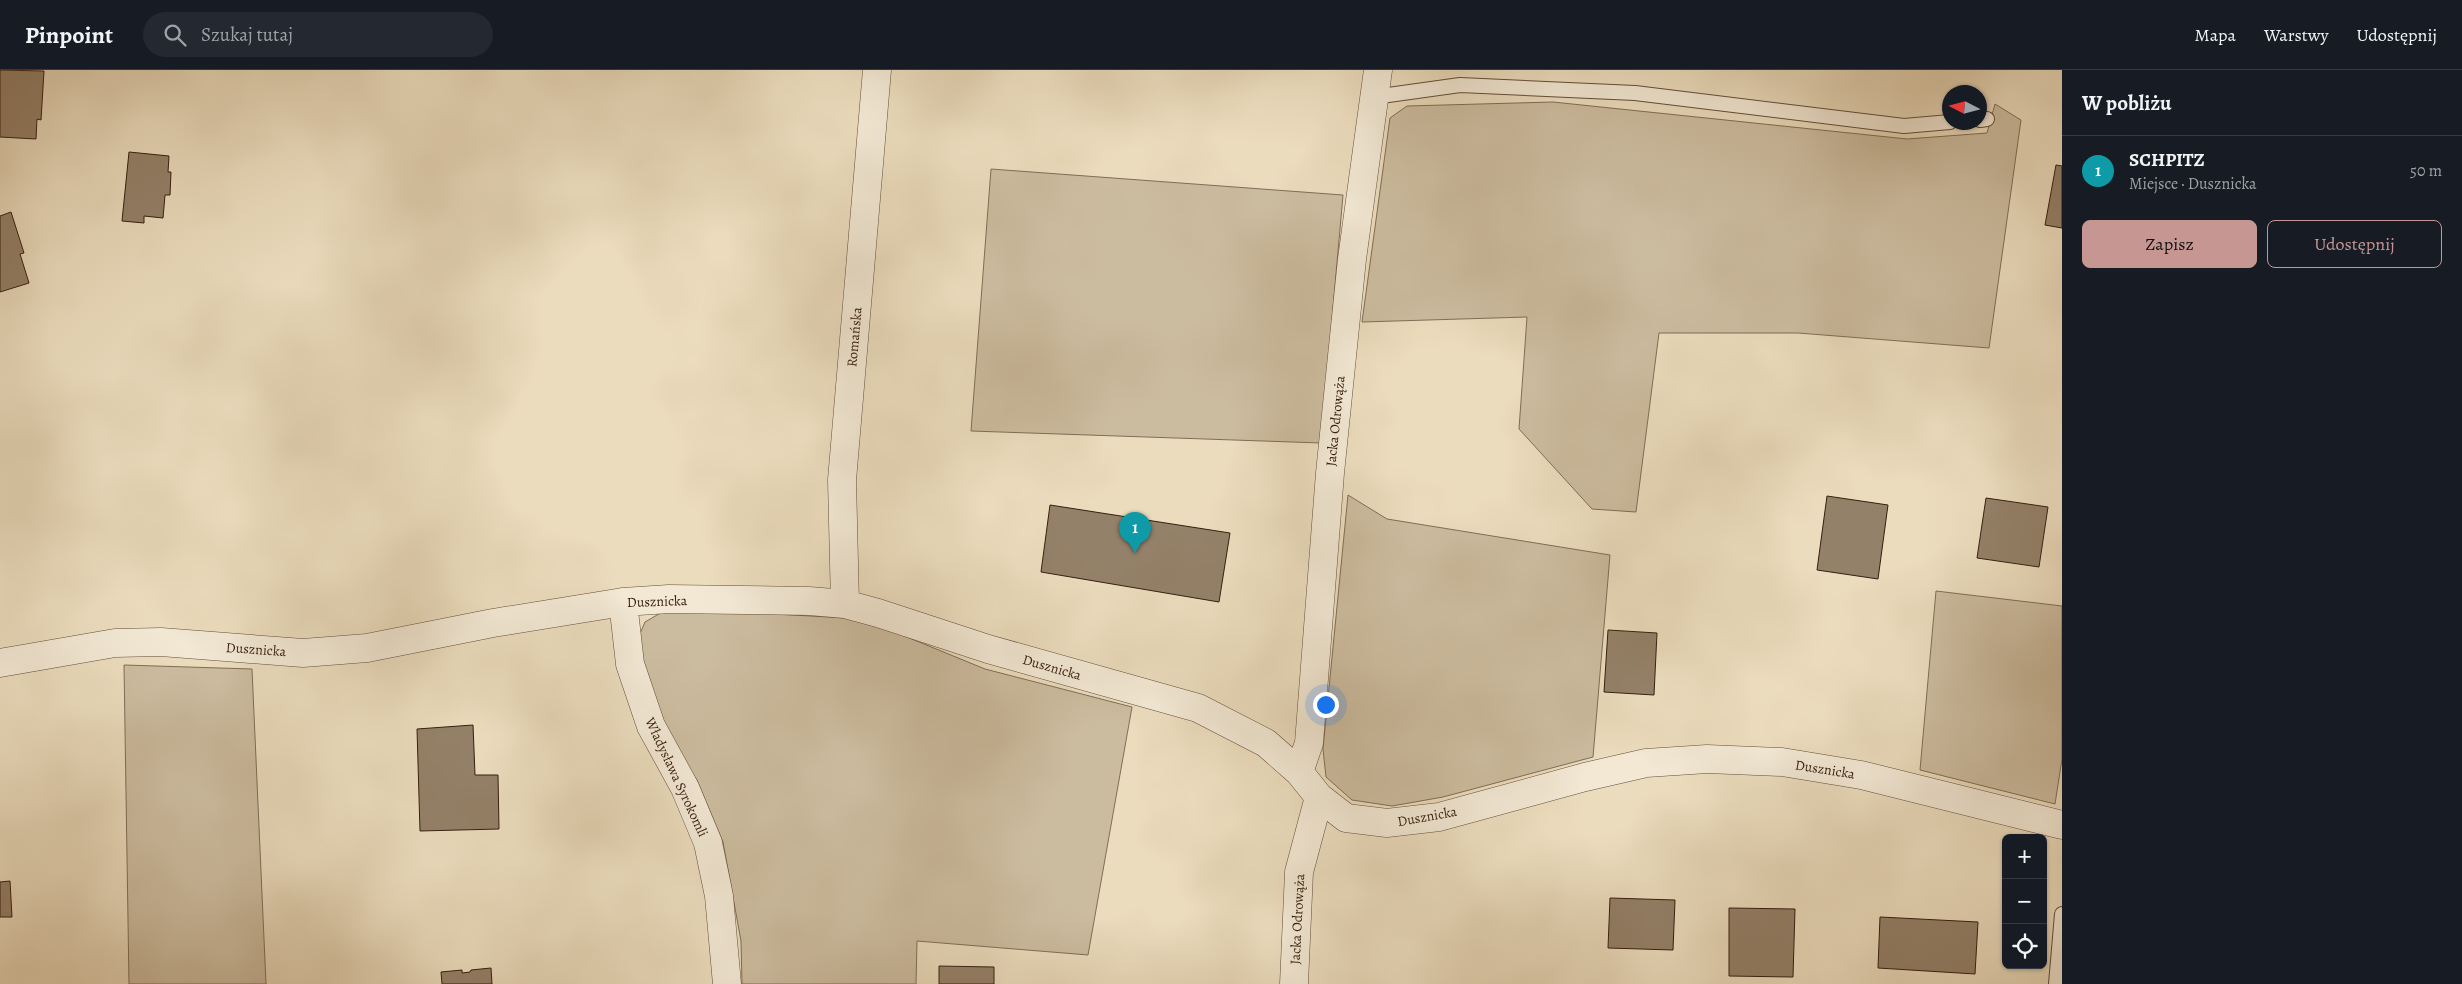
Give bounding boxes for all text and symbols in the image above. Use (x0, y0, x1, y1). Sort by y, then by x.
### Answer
search box (143, 12, 493, 57)
text: Pinpoint (25, 19, 113, 51)
icon: search (161, 21, 189, 49)
text: Szukaj tutaj (201, 22, 293, 48)
text: Mapa (2195, 23, 2236, 47)
text: Warstwy (2264, 23, 2328, 47)
text: Udostępnij (2356, 23, 2437, 47)
north arrow (1942, 85, 1987, 130)
text: W pobliżu (2082, 89, 2171, 117)
text: SCHPITZ (2129, 147, 2205, 173)
text: 1 (2095, 160, 2101, 182)
text: 50 m (2410, 160, 2442, 182)
text: Miejsce · Dusznicka (2129, 173, 2257, 195)
button: Zapisz (2082, 220, 2257, 268)
button: Udostępnij (2267, 220, 2442, 268)
street label: Romańska (842, 306, 867, 368)
street label: Jacka Odrowąża (1321, 374, 1350, 467)
pin: 1 (1119, 512, 1151, 553)
street label: Dusznicka (627, 591, 688, 612)
street label: Dusznicka (225, 638, 287, 661)
street label: Dusznicka (1020, 650, 1084, 685)
your location (1313, 692, 1339, 718)
street label: Władysława Syrokomli (640, 713, 713, 840)
street label: Dusznicka (1794, 755, 1857, 784)
street label: Dusznicka (1396, 802, 1459, 831)
map controls (2002, 834, 2047, 969)
button: + (2002, 834, 2047, 879)
street label: Jacka Odrowąża (1286, 873, 1309, 965)
button: − (2002, 879, 2047, 924)
button: locate (2002, 924, 2047, 969)

